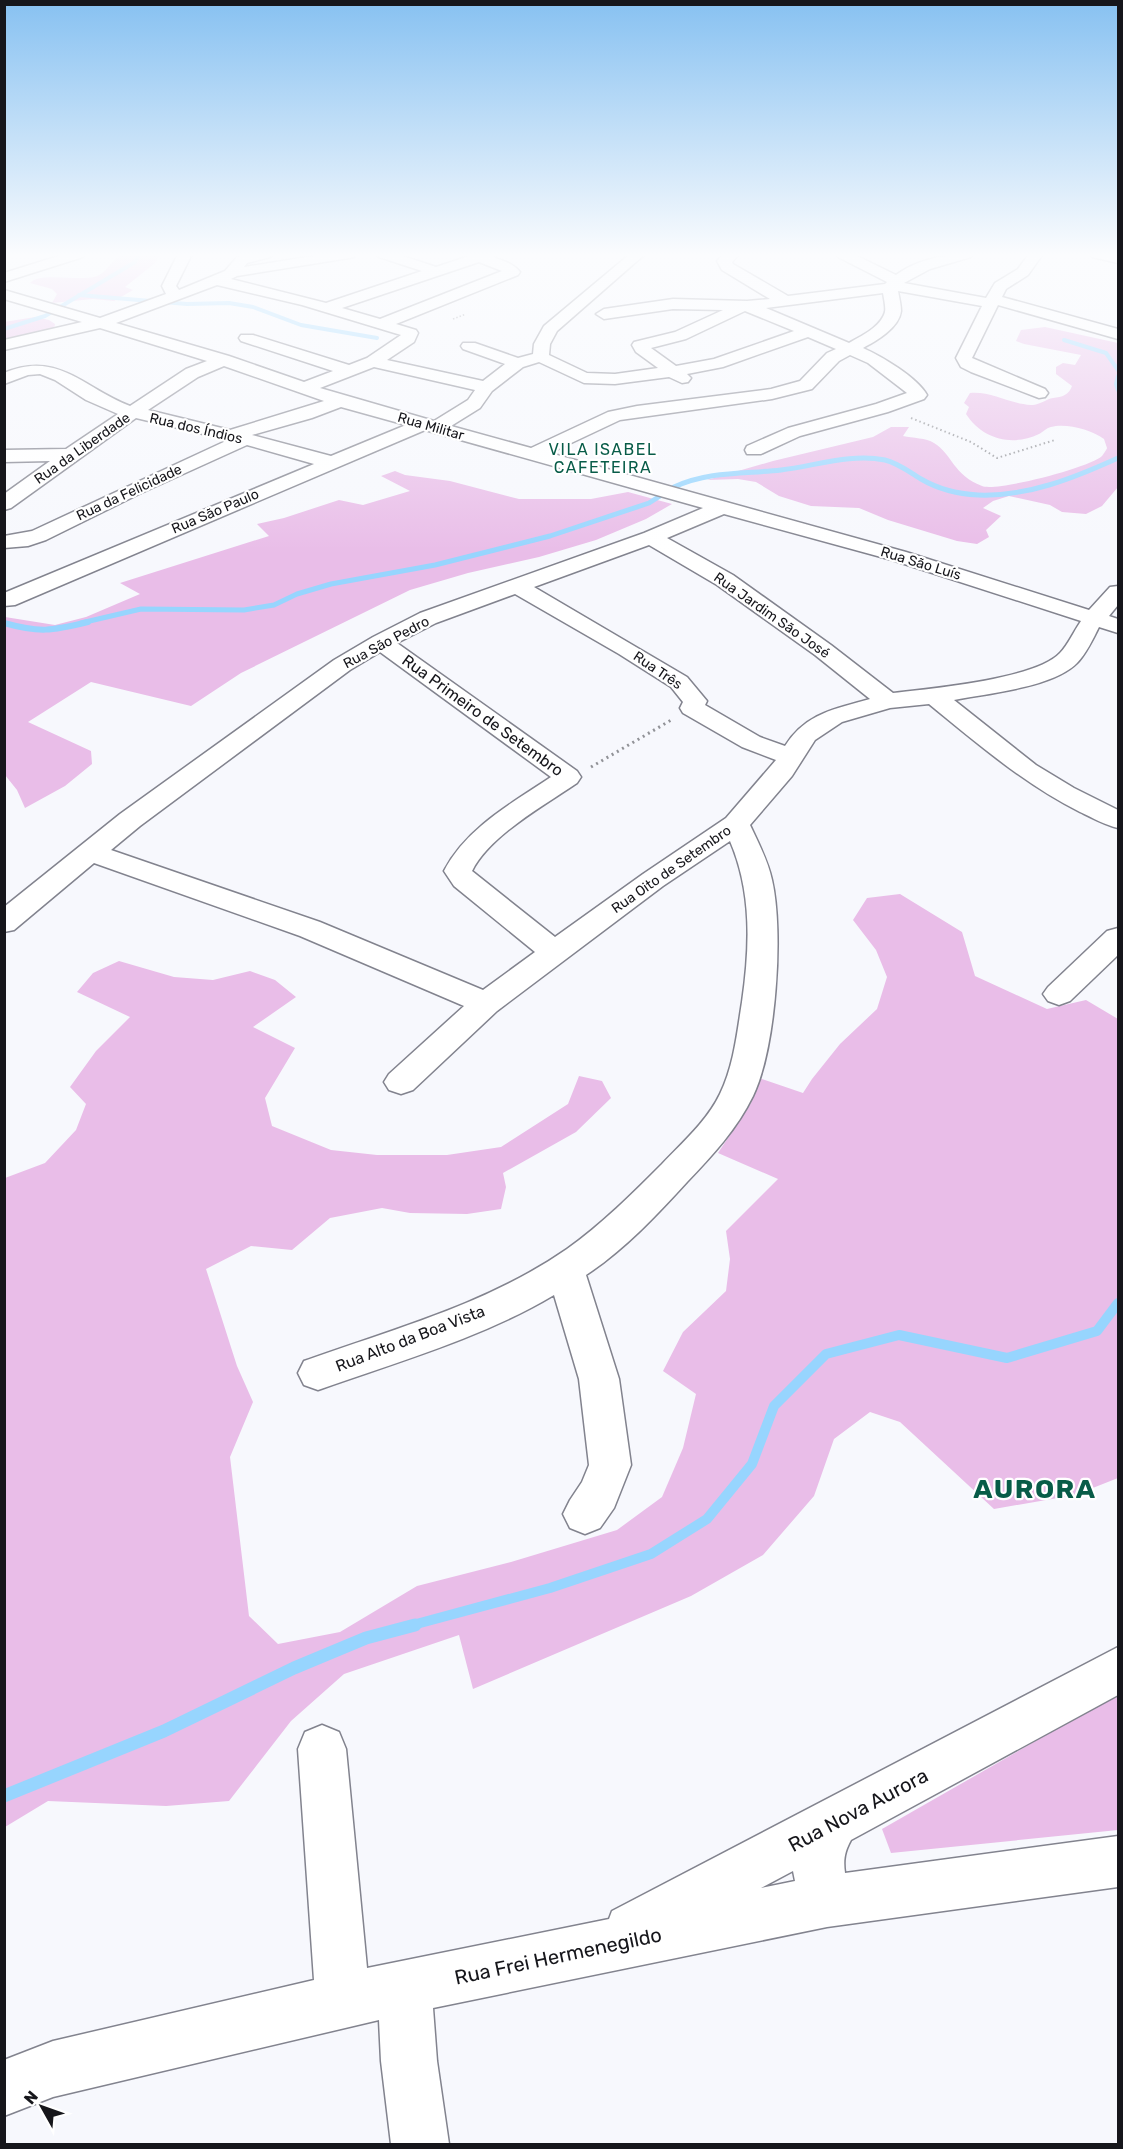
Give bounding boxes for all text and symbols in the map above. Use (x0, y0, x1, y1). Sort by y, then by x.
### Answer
street label: Rua da Liberdade (31, 409, 134, 488)
street label: Rua dos Índios (148, 409, 244, 447)
street label: Rua Militar (396, 409, 467, 444)
district label: VILA ISABEL CAFETEIRA (549, 440, 657, 477)
street label: Rua da Felicidade (74, 461, 185, 524)
street label: Rua São Paulo (169, 485, 261, 537)
street label: Rua São Luís (879, 543, 963, 584)
street label: Rua Jardim São José (710, 569, 833, 662)
street label: Rua São Pedro (340, 613, 432, 672)
street label: Rua Três (630, 648, 685, 693)
street label: Rua Primeiro de Setembro (398, 651, 567, 780)
street label: Rua Oito de Setembro (608, 822, 734, 917)
street label: Rua Alto da Boa Vista (333, 1301, 488, 1376)
district label: AURORA (973, 1473, 1097, 1505)
street label: Rua Nova Aurora (784, 1763, 932, 1857)
street label: Rua Frei Hermenegildo (452, 1922, 664, 1990)
north arrow (12, 2077, 72, 2137)
text: N (20, 2087, 42, 2108)

